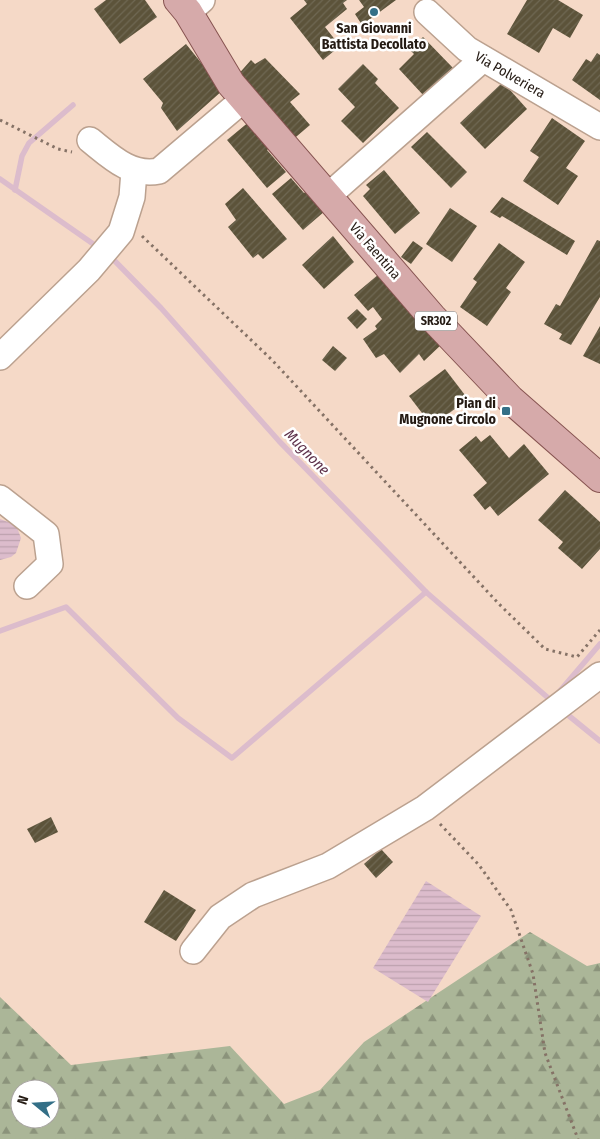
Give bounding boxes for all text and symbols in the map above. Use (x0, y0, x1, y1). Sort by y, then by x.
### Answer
marker: San Giovanni Battista Decollato (368, 6, 380, 18)
place label: San Giovanni Battista Decollato (322, 20, 427, 53)
street label: Via Polveriera (472, 48, 548, 102)
street label: Via Faentina (346, 219, 404, 283)
road number: SR302 (415, 312, 457, 331)
place label: Pian di Mugnone Circolo (399, 395, 497, 428)
marker: Pian di Mugnone Circolo (500, 405, 512, 417)
water label: Mugnone (281, 425, 333, 479)
north arrow (10, 1079, 60, 1129)
text: N (14, 1094, 32, 1107)

